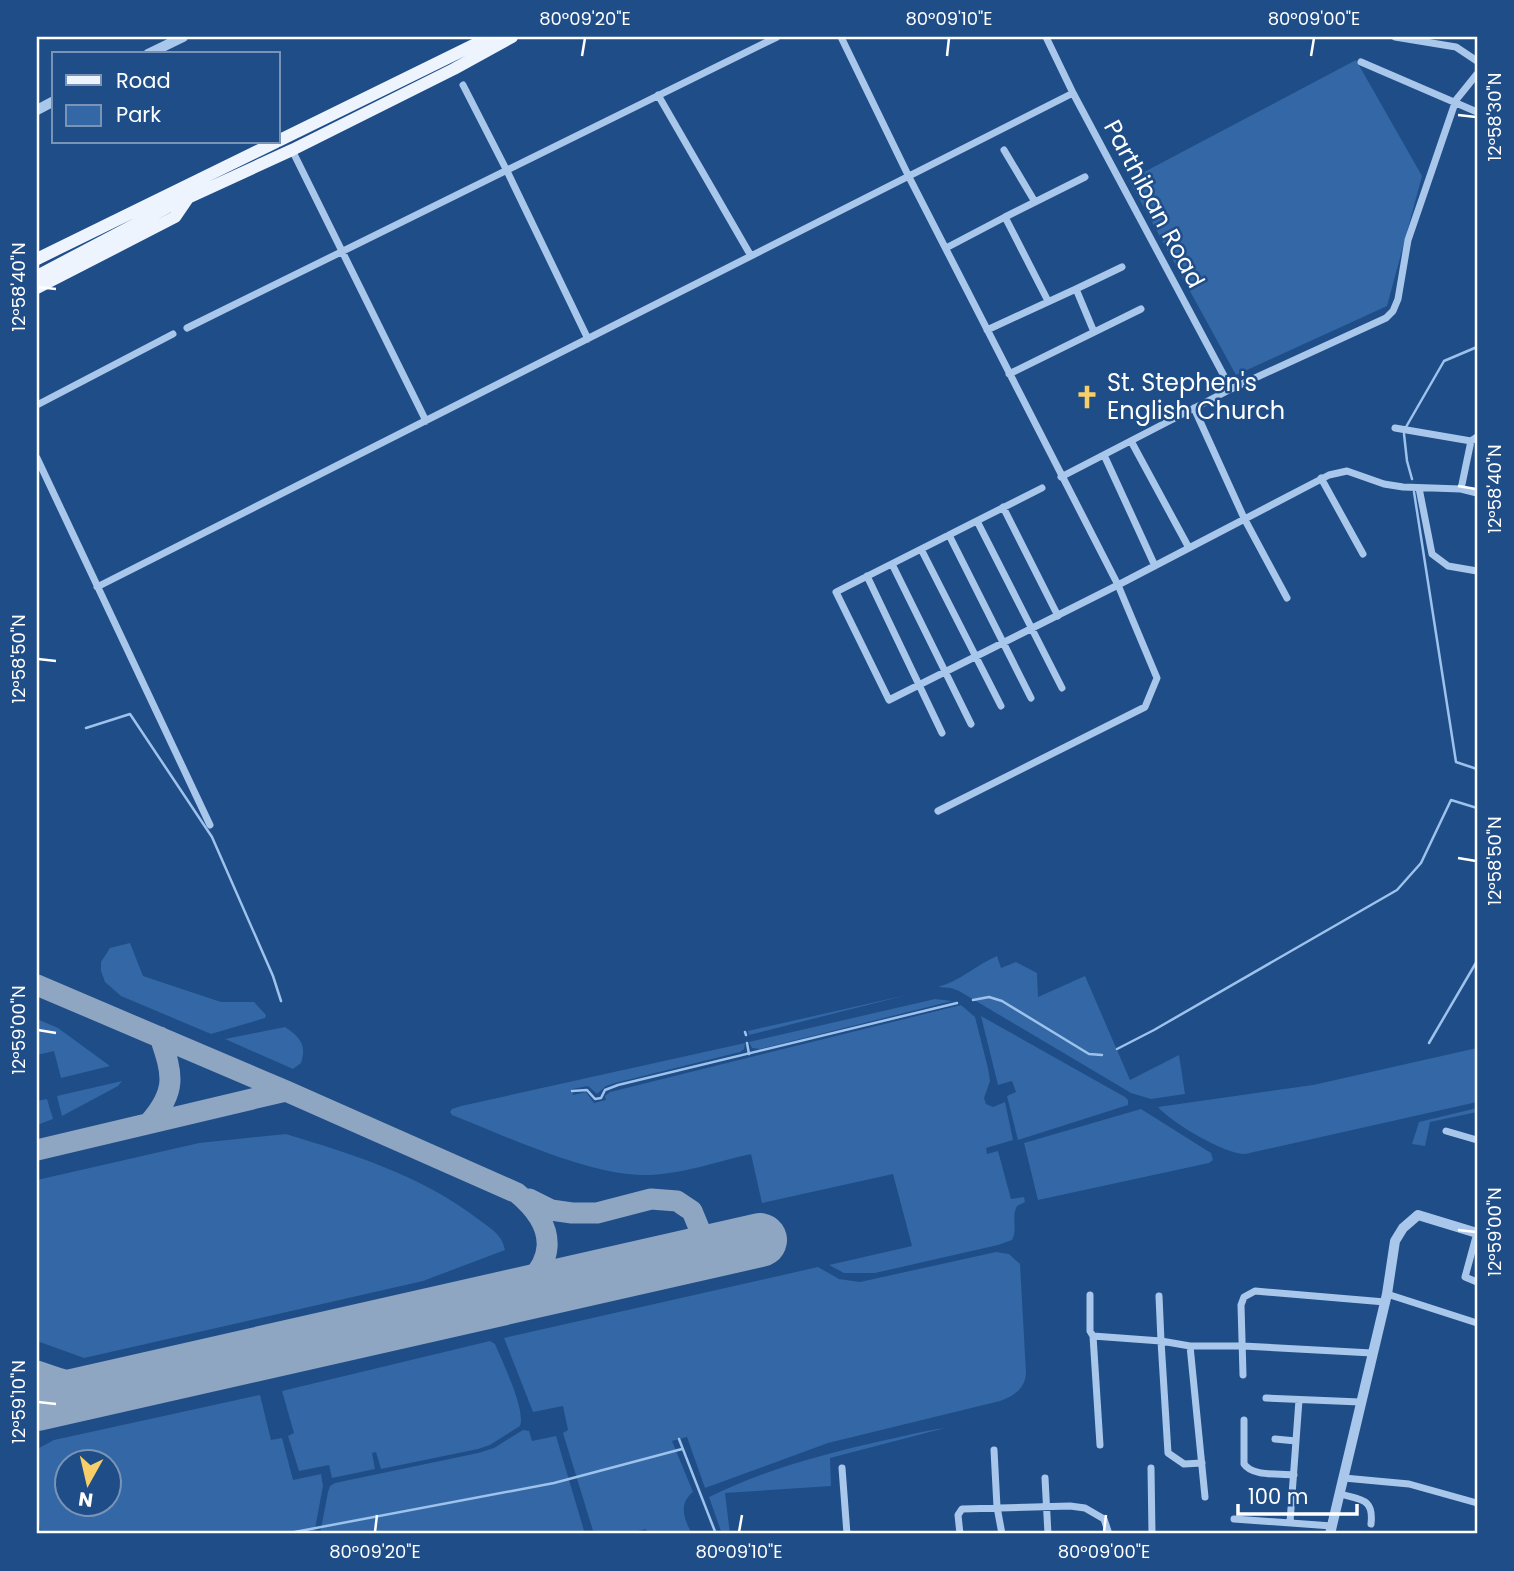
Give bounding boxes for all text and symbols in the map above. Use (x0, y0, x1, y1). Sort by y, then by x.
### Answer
text: 80°09'20"E (539, 6, 631, 31)
text: 80°09'10"E (905, 6, 993, 31)
text: 80°09'00"E (1268, 6, 1360, 31)
legend (52, 52, 280, 144)
text: Road (116, 66, 171, 95)
text: 12°58'30"N (1482, 73, 1507, 161)
text: Park (116, 100, 161, 129)
street label: Parthiban Road (1096, 114, 1213, 293)
text: 12°58'40"N (6, 242, 31, 332)
place label: St. Stephen's English Church (1107, 366, 1285, 427)
church icon: St. Stephen's English Church (1073, 383, 1101, 411)
text: 12°58'40"N (1482, 444, 1507, 534)
text: 12°58'50"N (6, 614, 31, 704)
text: 12°58'50"N (1482, 816, 1507, 906)
text: 12°59'00"N (6, 985, 31, 1075)
text: 12°59'00"N (1482, 1187, 1507, 1277)
text: 12°59'10"N (6, 1360, 31, 1444)
north arrow (52, 1448, 122, 1518)
scale bar (1238, 1473, 1356, 1517)
text: 100 m (1248, 1482, 1308, 1511)
text: N (77, 1485, 95, 1514)
text: 80°09'20"E (329, 1539, 421, 1564)
text: 80°09'10"E (695, 1539, 783, 1564)
text: 80°09'00"E (1058, 1539, 1150, 1564)

